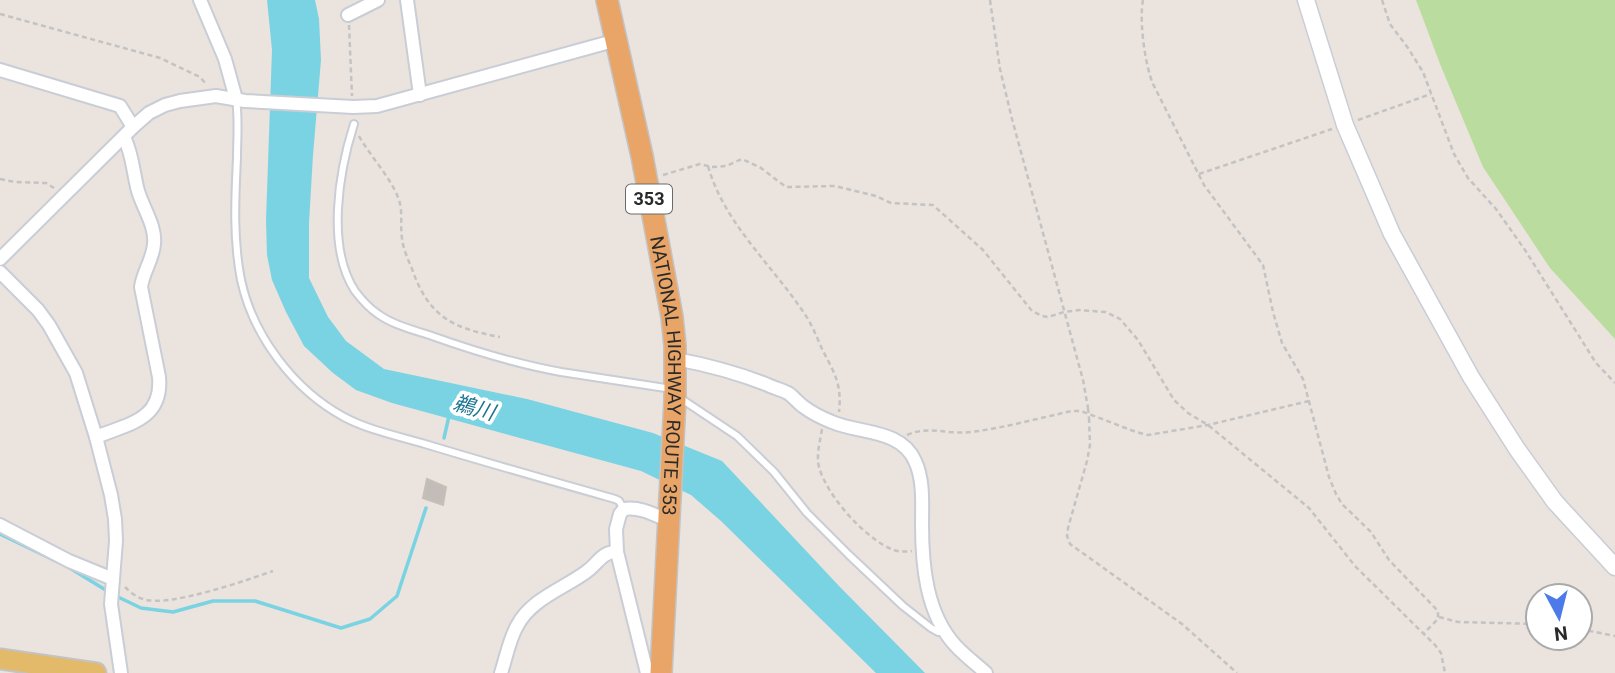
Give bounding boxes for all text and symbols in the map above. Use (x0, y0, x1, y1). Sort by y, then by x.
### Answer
road number: 353 (626, 184, 672, 214)
street label: NATIONAL HIGHWAY ROUTE 353 (645, 234, 686, 516)
water label: 鵜川 (451, 391, 499, 426)
north arrow (1524, 582, 1594, 652)
text: N (1553, 621, 1569, 646)

